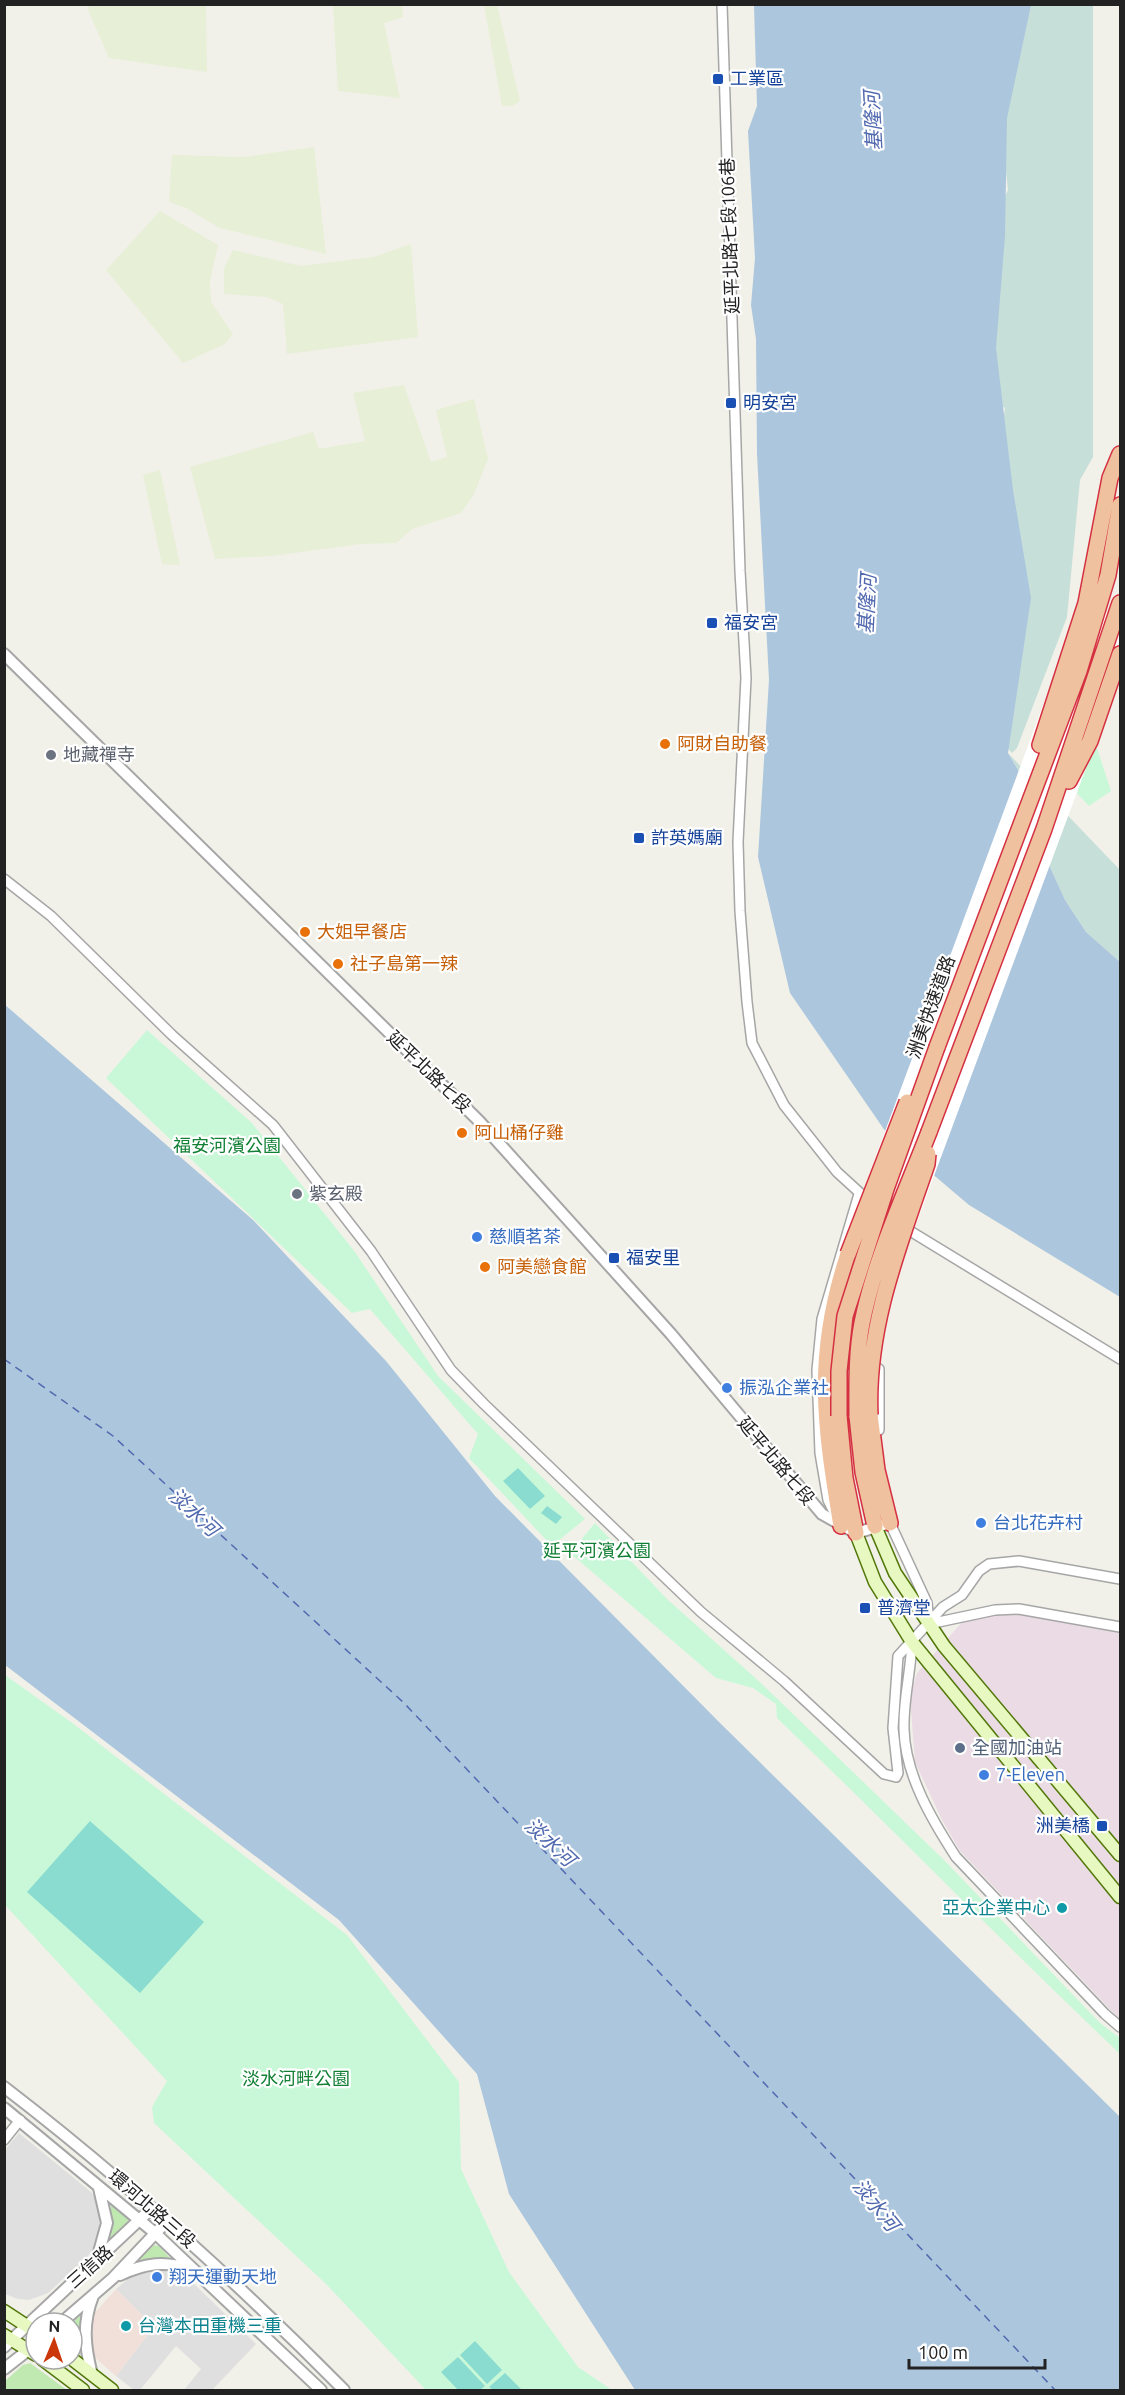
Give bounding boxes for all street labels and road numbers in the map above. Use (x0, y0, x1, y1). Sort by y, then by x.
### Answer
street label: 延平北路七段106巷 (716, 157, 742, 315)
street label: 洲美快速道路 (902, 952, 958, 1061)
street label: 延平北路七段 (384, 1027, 475, 1116)
street label: 延平北路七段 (734, 1413, 819, 1508)
street label: 環河北路三段 (105, 2165, 200, 2251)
street label: 三信路 (63, 2241, 116, 2292)

